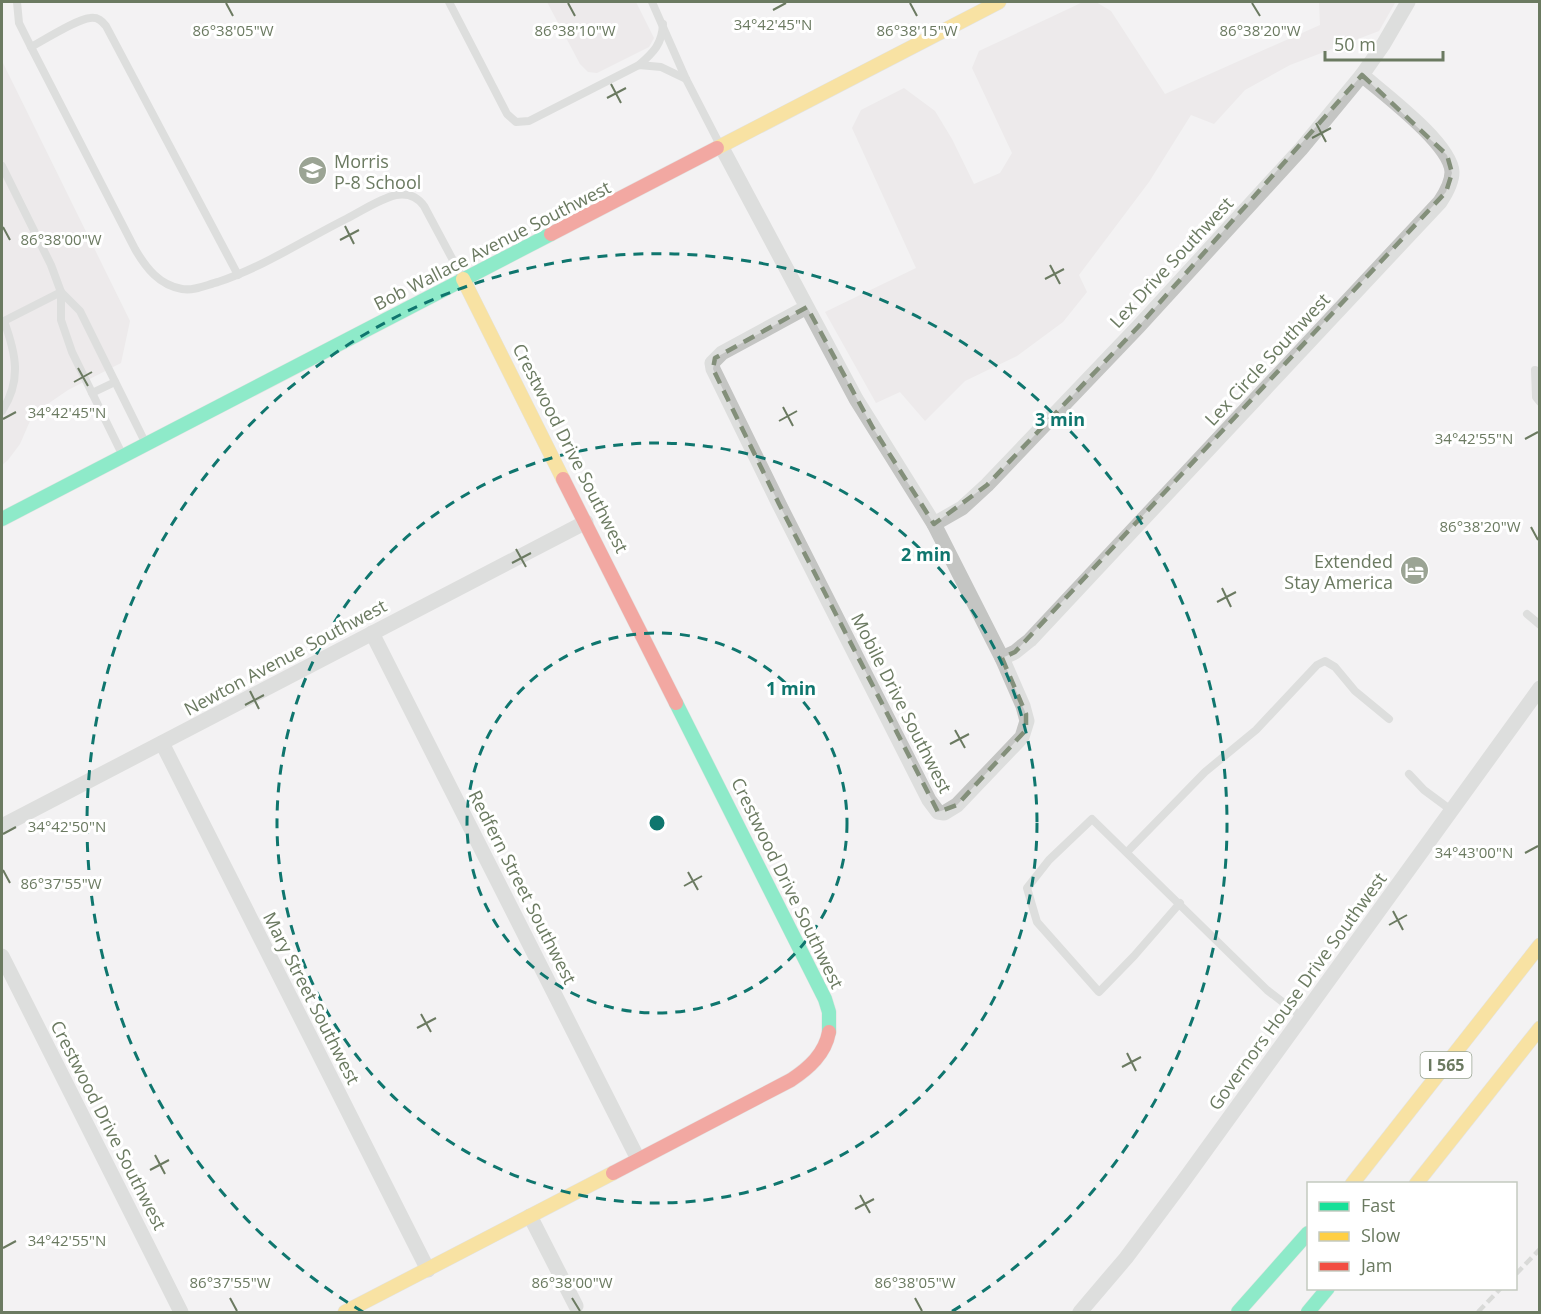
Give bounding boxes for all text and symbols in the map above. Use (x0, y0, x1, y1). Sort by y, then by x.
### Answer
text: 34°42'45"N (734, 14, 812, 34)
text: 86°38'05"W (193, 20, 274, 40)
text: 86°38'10"W (535, 20, 616, 40)
text: 86°38'15"W (877, 20, 958, 40)
text: 86°38'20"W (1220, 20, 1301, 40)
scale bar (1325, 24, 1444, 62)
text: 50 m (1334, 32, 1376, 56)
place label: Morris P-8 School (334, 149, 421, 194)
school or university icon: Morris P-8 School (297, 155, 329, 187)
street label: Bob Wallace Avenue Southwest (369, 175, 615, 315)
street label: Lex Drive Southwest (1104, 191, 1238, 333)
text: 86°38'00"W (21, 229, 102, 249)
street label: Lex Circle Southwest (1199, 288, 1335, 430)
street label: Crestwood Drive Southwest (508, 339, 634, 557)
text: 34°42'45"N (28, 402, 106, 422)
text: 3 min (1035, 407, 1085, 431)
text: 34°42'55"N (1435, 428, 1513, 448)
text: 86°38'20"W (1440, 516, 1521, 536)
text: 2 min (901, 542, 951, 566)
place label: Extended Stay America (1284, 549, 1393, 594)
hotel icon: Extended Stay America (1398, 555, 1430, 587)
street label: Newton Avenue Southwest (180, 593, 390, 721)
street label: Mobile Drive Southwest (846, 609, 958, 797)
text: 1 min (766, 676, 816, 700)
street label: Crestwood Drive Southwest (726, 773, 850, 993)
street label: Redfern Street Southwest (464, 786, 582, 988)
centre of rings (647, 813, 667, 833)
text: 34°42'50"N (28, 816, 106, 836)
text: 34°43'00"N (1435, 842, 1513, 862)
street label: Governors House Drive Southwest (1203, 867, 1391, 1115)
text: 86°37'55"W (21, 873, 102, 893)
street label: Mary Street Southwest (258, 908, 366, 1088)
street label: Crestwood Drive Southwest (46, 1016, 172, 1234)
road number: I 565 (1420, 1052, 1472, 1078)
legend (1307, 1182, 1517, 1290)
text: Fast (1361, 1193, 1395, 1217)
text: Slow (1361, 1223, 1400, 1247)
text: 34°42'55"N (28, 1230, 106, 1250)
text: Jam (1359, 1253, 1393, 1277)
text: 86°37'55"W (190, 1272, 271, 1292)
text: 86°38'00"W (532, 1272, 613, 1292)
text: 86°38'05"W (875, 1272, 956, 1292)

